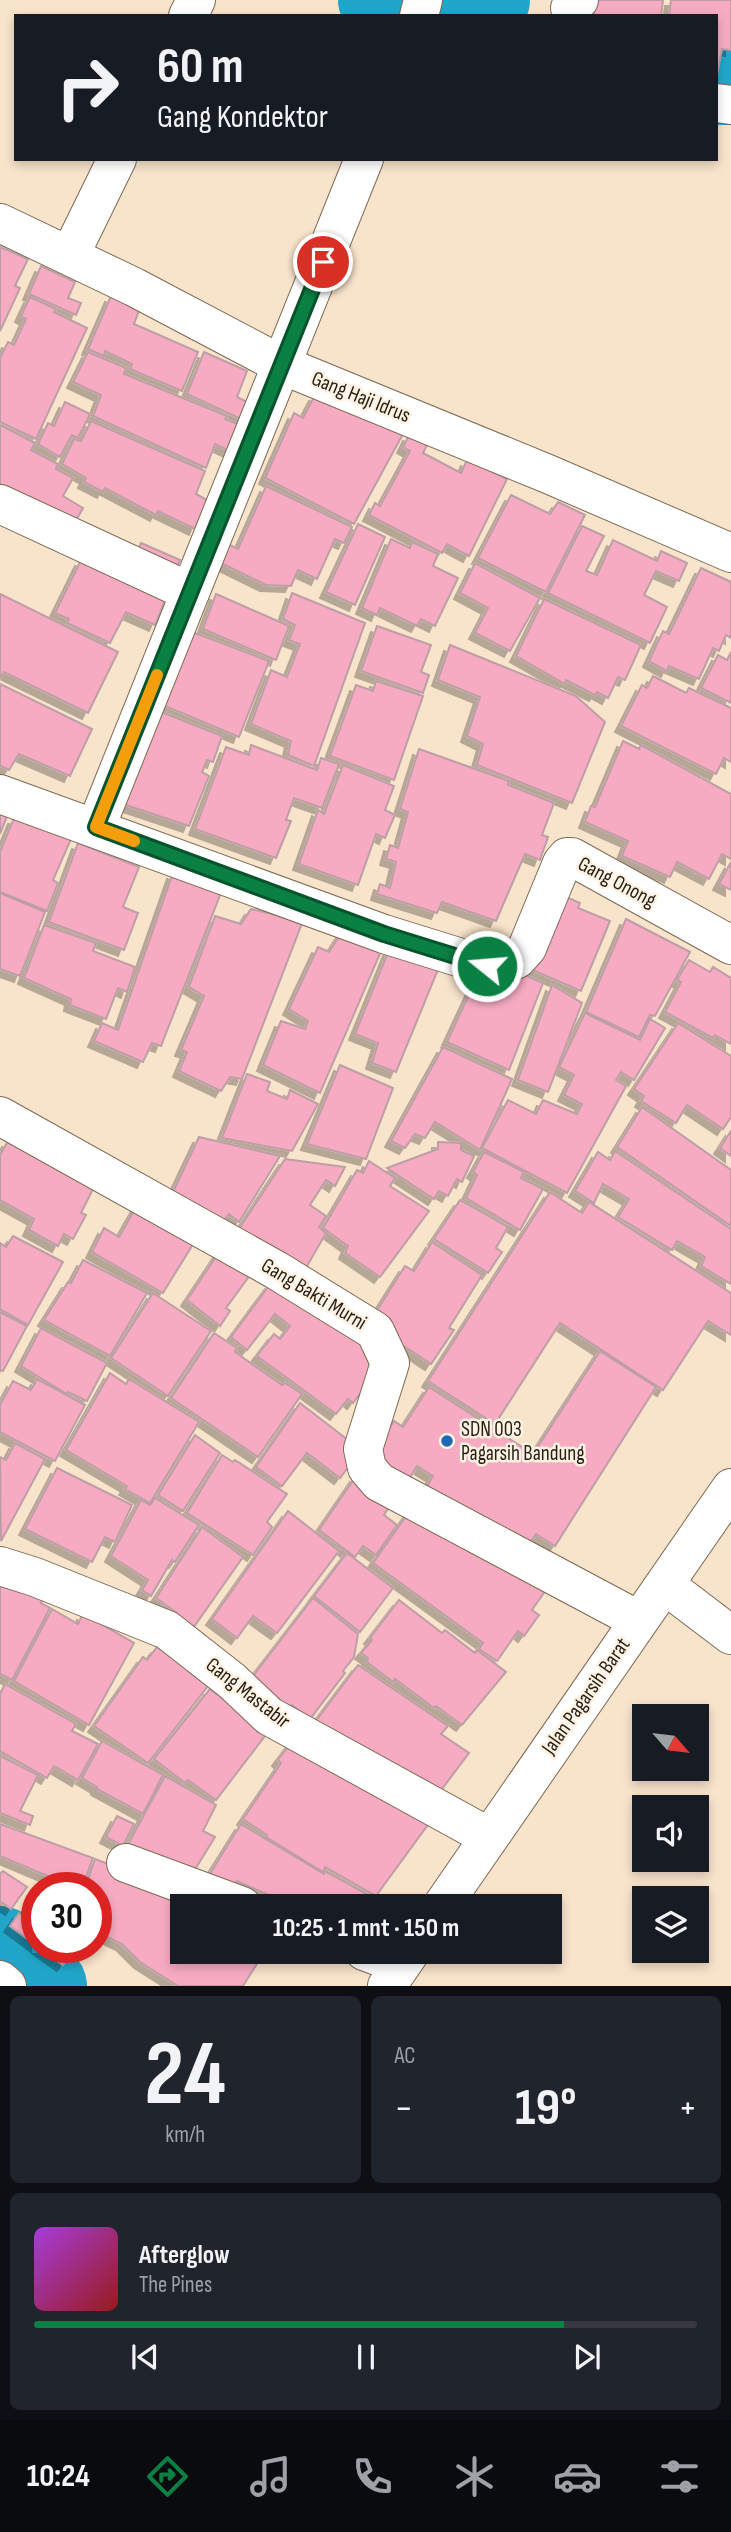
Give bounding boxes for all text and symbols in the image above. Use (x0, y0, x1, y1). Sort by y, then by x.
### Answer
text: 60 m (157, 38, 244, 97)
icon: right (42, 42, 133, 133)
text: Gang Kondektor (157, 98, 328, 137)
pin (293, 232, 353, 292)
icon: arrive (304, 243, 342, 281)
street label: Gang Haji Idrus (308, 366, 414, 428)
street label: Gang Onong (574, 851, 660, 913)
position arrow (450, 929, 524, 1003)
street label: Gang Bakti Murni (257, 1253, 371, 1335)
place label: SDN 003 Pagarsih Bandung (461, 1417, 585, 1466)
marker: SDN 003 Pagarsih Bandung (439, 1433, 455, 1449)
street label: Jalan Pagarsih Barat (536, 1633, 635, 1760)
street label: Gang Mastabir (201, 1652, 295, 1734)
north arrow (632, 1704, 709, 1782)
map controls (632, 1704, 709, 1963)
button: sound (632, 1795, 709, 1872)
speed limit sign: 30 (21, 1872, 112, 1963)
button: layers (632, 1886, 709, 1963)
text: 10:25 · 1 mnt · 150 m (273, 1913, 459, 1944)
text: 24 (144, 2021, 226, 2130)
text: AC (395, 2042, 415, 2070)
text: 19° (515, 2077, 576, 2140)
text: − (395, 2086, 413, 2131)
text: + (678, 2086, 697, 2131)
text: km/h (165, 2121, 205, 2149)
text: Afterglow (139, 2240, 230, 2271)
text: The Pines (139, 2271, 212, 2299)
icon: previous (126, 2338, 164, 2376)
icon: pause (347, 2338, 385, 2376)
icon: next (568, 2338, 606, 2376)
icon: directions (143, 2452, 192, 2501)
icon: music (246, 2452, 295, 2501)
icon: phone (348, 2452, 397, 2501)
icon: climate (450, 2452, 499, 2501)
icon: car (553, 2452, 602, 2501)
icon: filters (655, 2452, 704, 2501)
text: 10:24 (27, 2457, 90, 2496)

